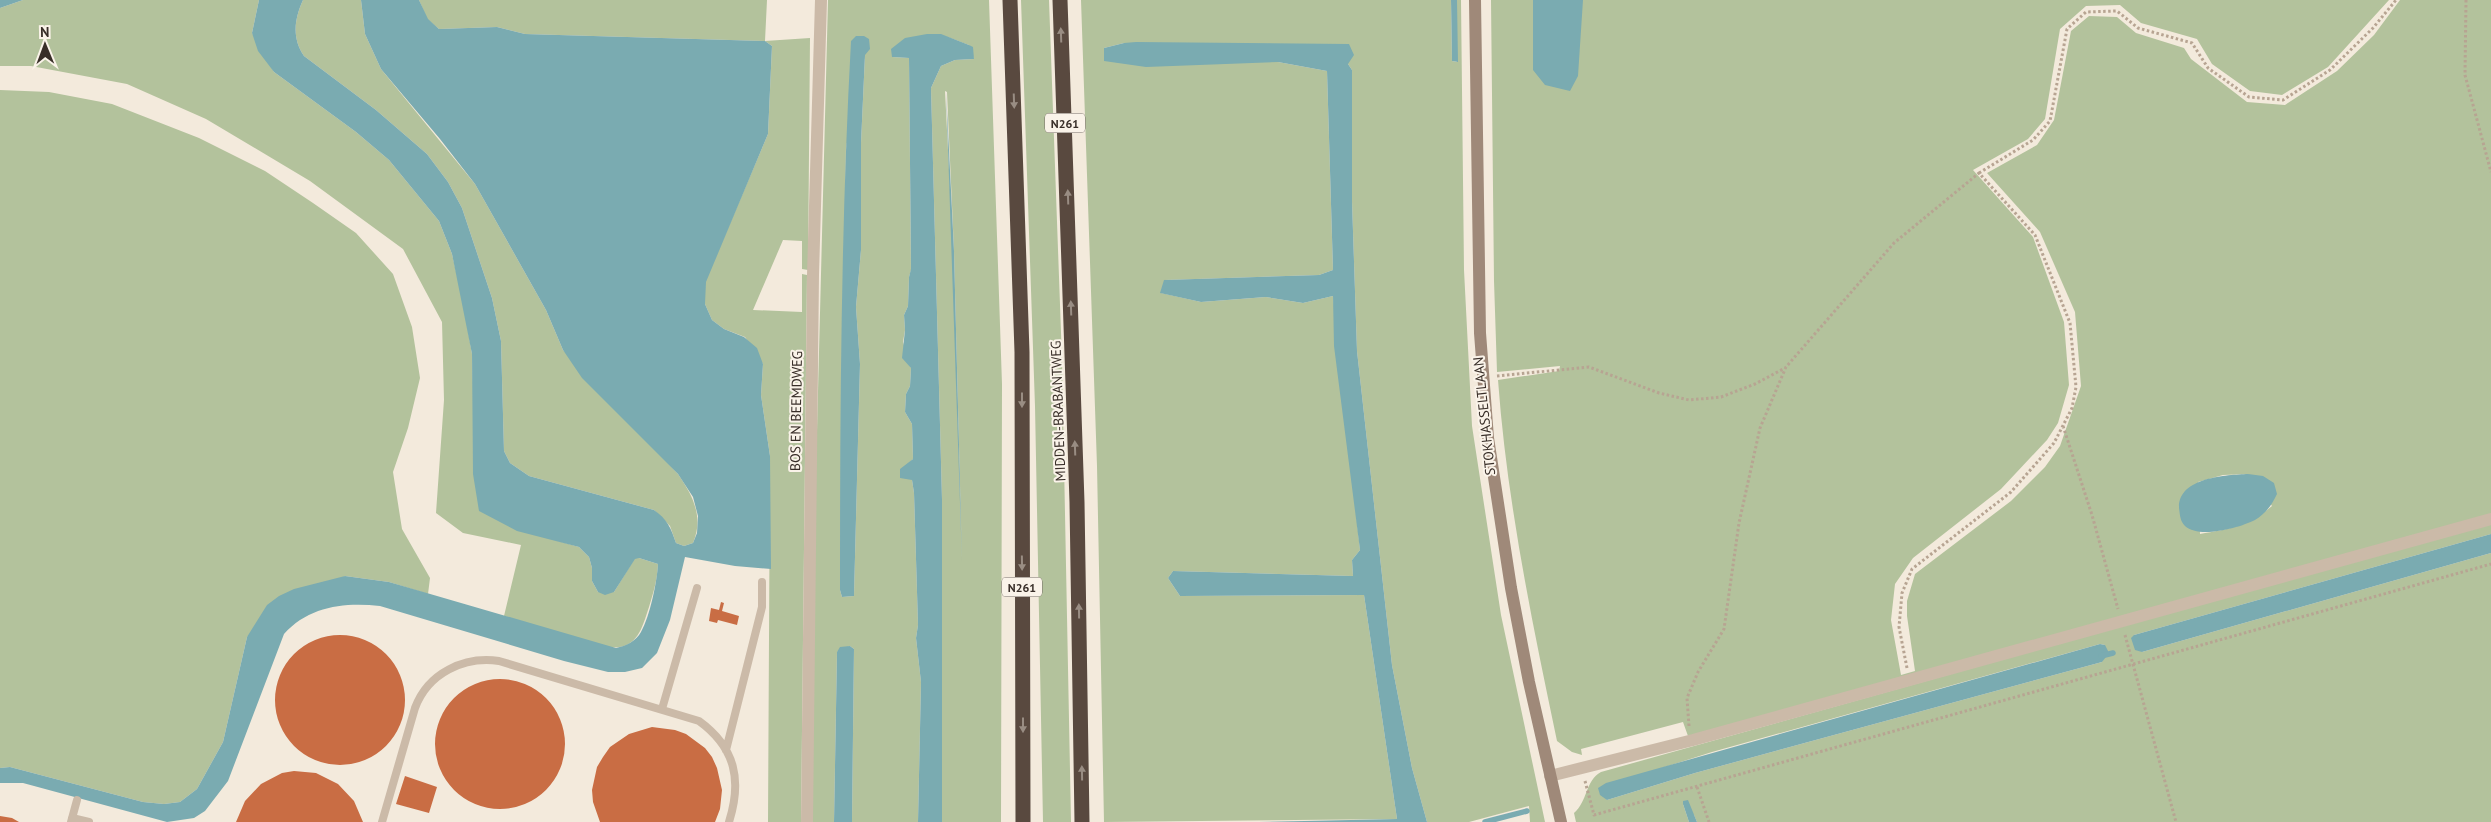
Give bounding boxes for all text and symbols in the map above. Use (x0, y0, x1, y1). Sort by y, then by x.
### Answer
north arrow (20, 20, 70, 70)
text: N (40, 23, 50, 41)
one-way arrow (1057, 26, 1065, 42)
one-way arrow (1010, 93, 1018, 109)
road number: N261 (1045, 114, 1085, 132)
one-way arrow (1063, 189, 1071, 205)
one-way arrow (1067, 300, 1075, 316)
street label: MIDDEN-BRABANTWEG (1047, 340, 1069, 482)
street label: BOS EN BEEMDWEG (786, 351, 806, 471)
street label: STOKHASSELTLAAN (1469, 356, 1499, 476)
one-way arrow (1018, 393, 1026, 409)
one-way arrow (1071, 440, 1079, 456)
one-way arrow (1018, 555, 1026, 571)
road number: N261 (1002, 578, 1042, 596)
one-way arrow (1075, 603, 1083, 619)
one-way arrow (1019, 718, 1027, 734)
one-way arrow (1078, 765, 1086, 781)

